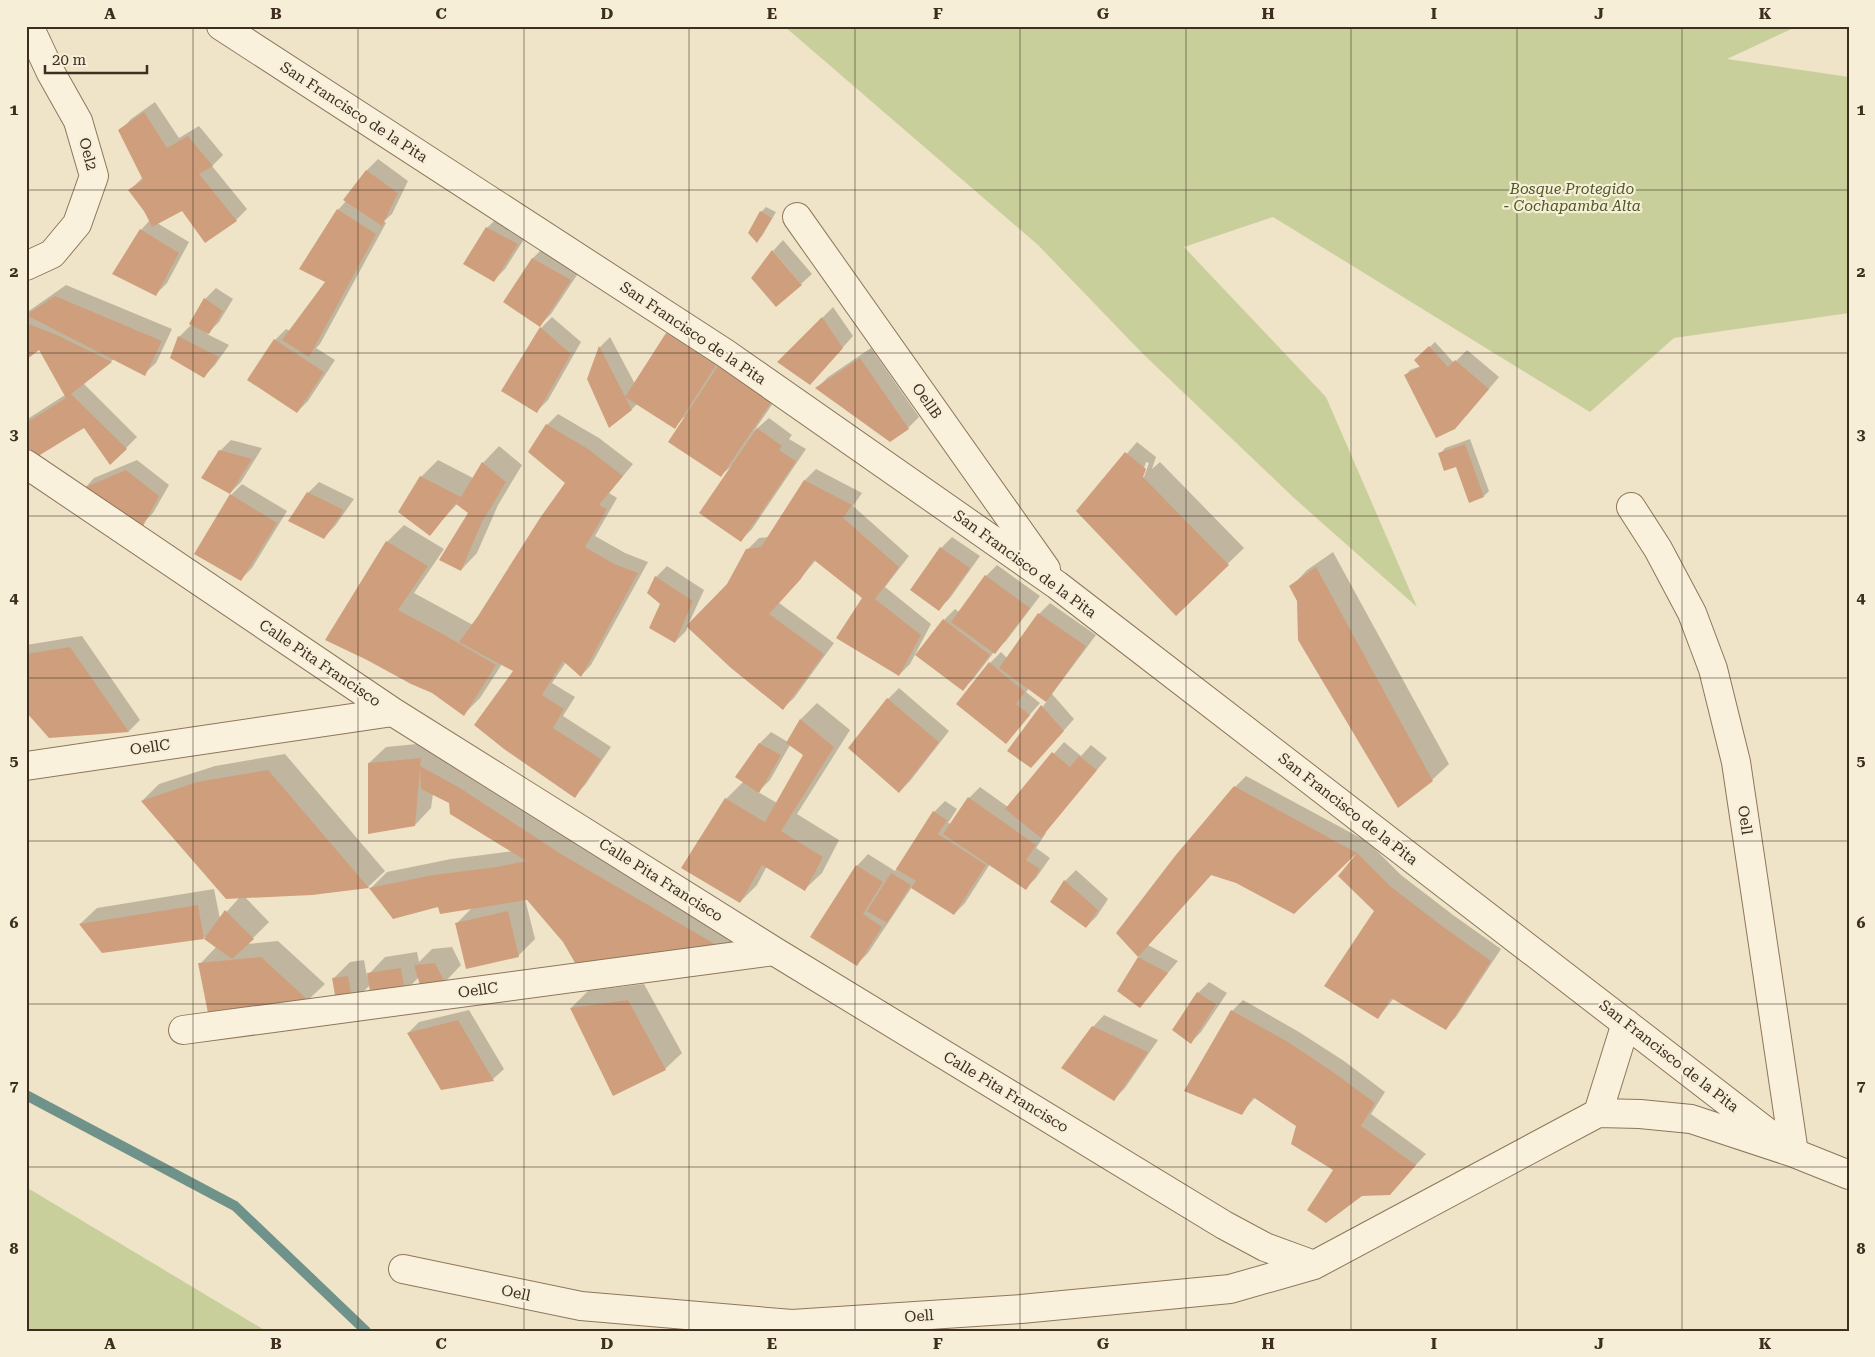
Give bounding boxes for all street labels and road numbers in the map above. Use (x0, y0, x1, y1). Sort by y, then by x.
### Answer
street label: San Francisco de la Pita (277, 58, 431, 166)
street label: Oel2 (75, 136, 101, 172)
street label: San Francisco de la Pita (617, 278, 769, 388)
street label: OellB (908, 380, 946, 422)
street label: San Francisco de la Pita (950, 506, 1100, 622)
street label: Calle Pita Francisco (256, 616, 384, 710)
street label: OellC (129, 735, 171, 759)
street label: San Francisco de la Pita (1275, 749, 1421, 869)
street label: Oell (1734, 804, 1756, 836)
street label: Calle Pita Francisco (596, 835, 726, 925)
street label: OellC (457, 978, 499, 1002)
street label: San Francisco de la Pita (1596, 996, 1742, 1116)
street label: Calle Pita Francisco (940, 1048, 1072, 1136)
street label: Oell (500, 1281, 533, 1305)
street label: Oell (904, 1306, 935, 1326)

